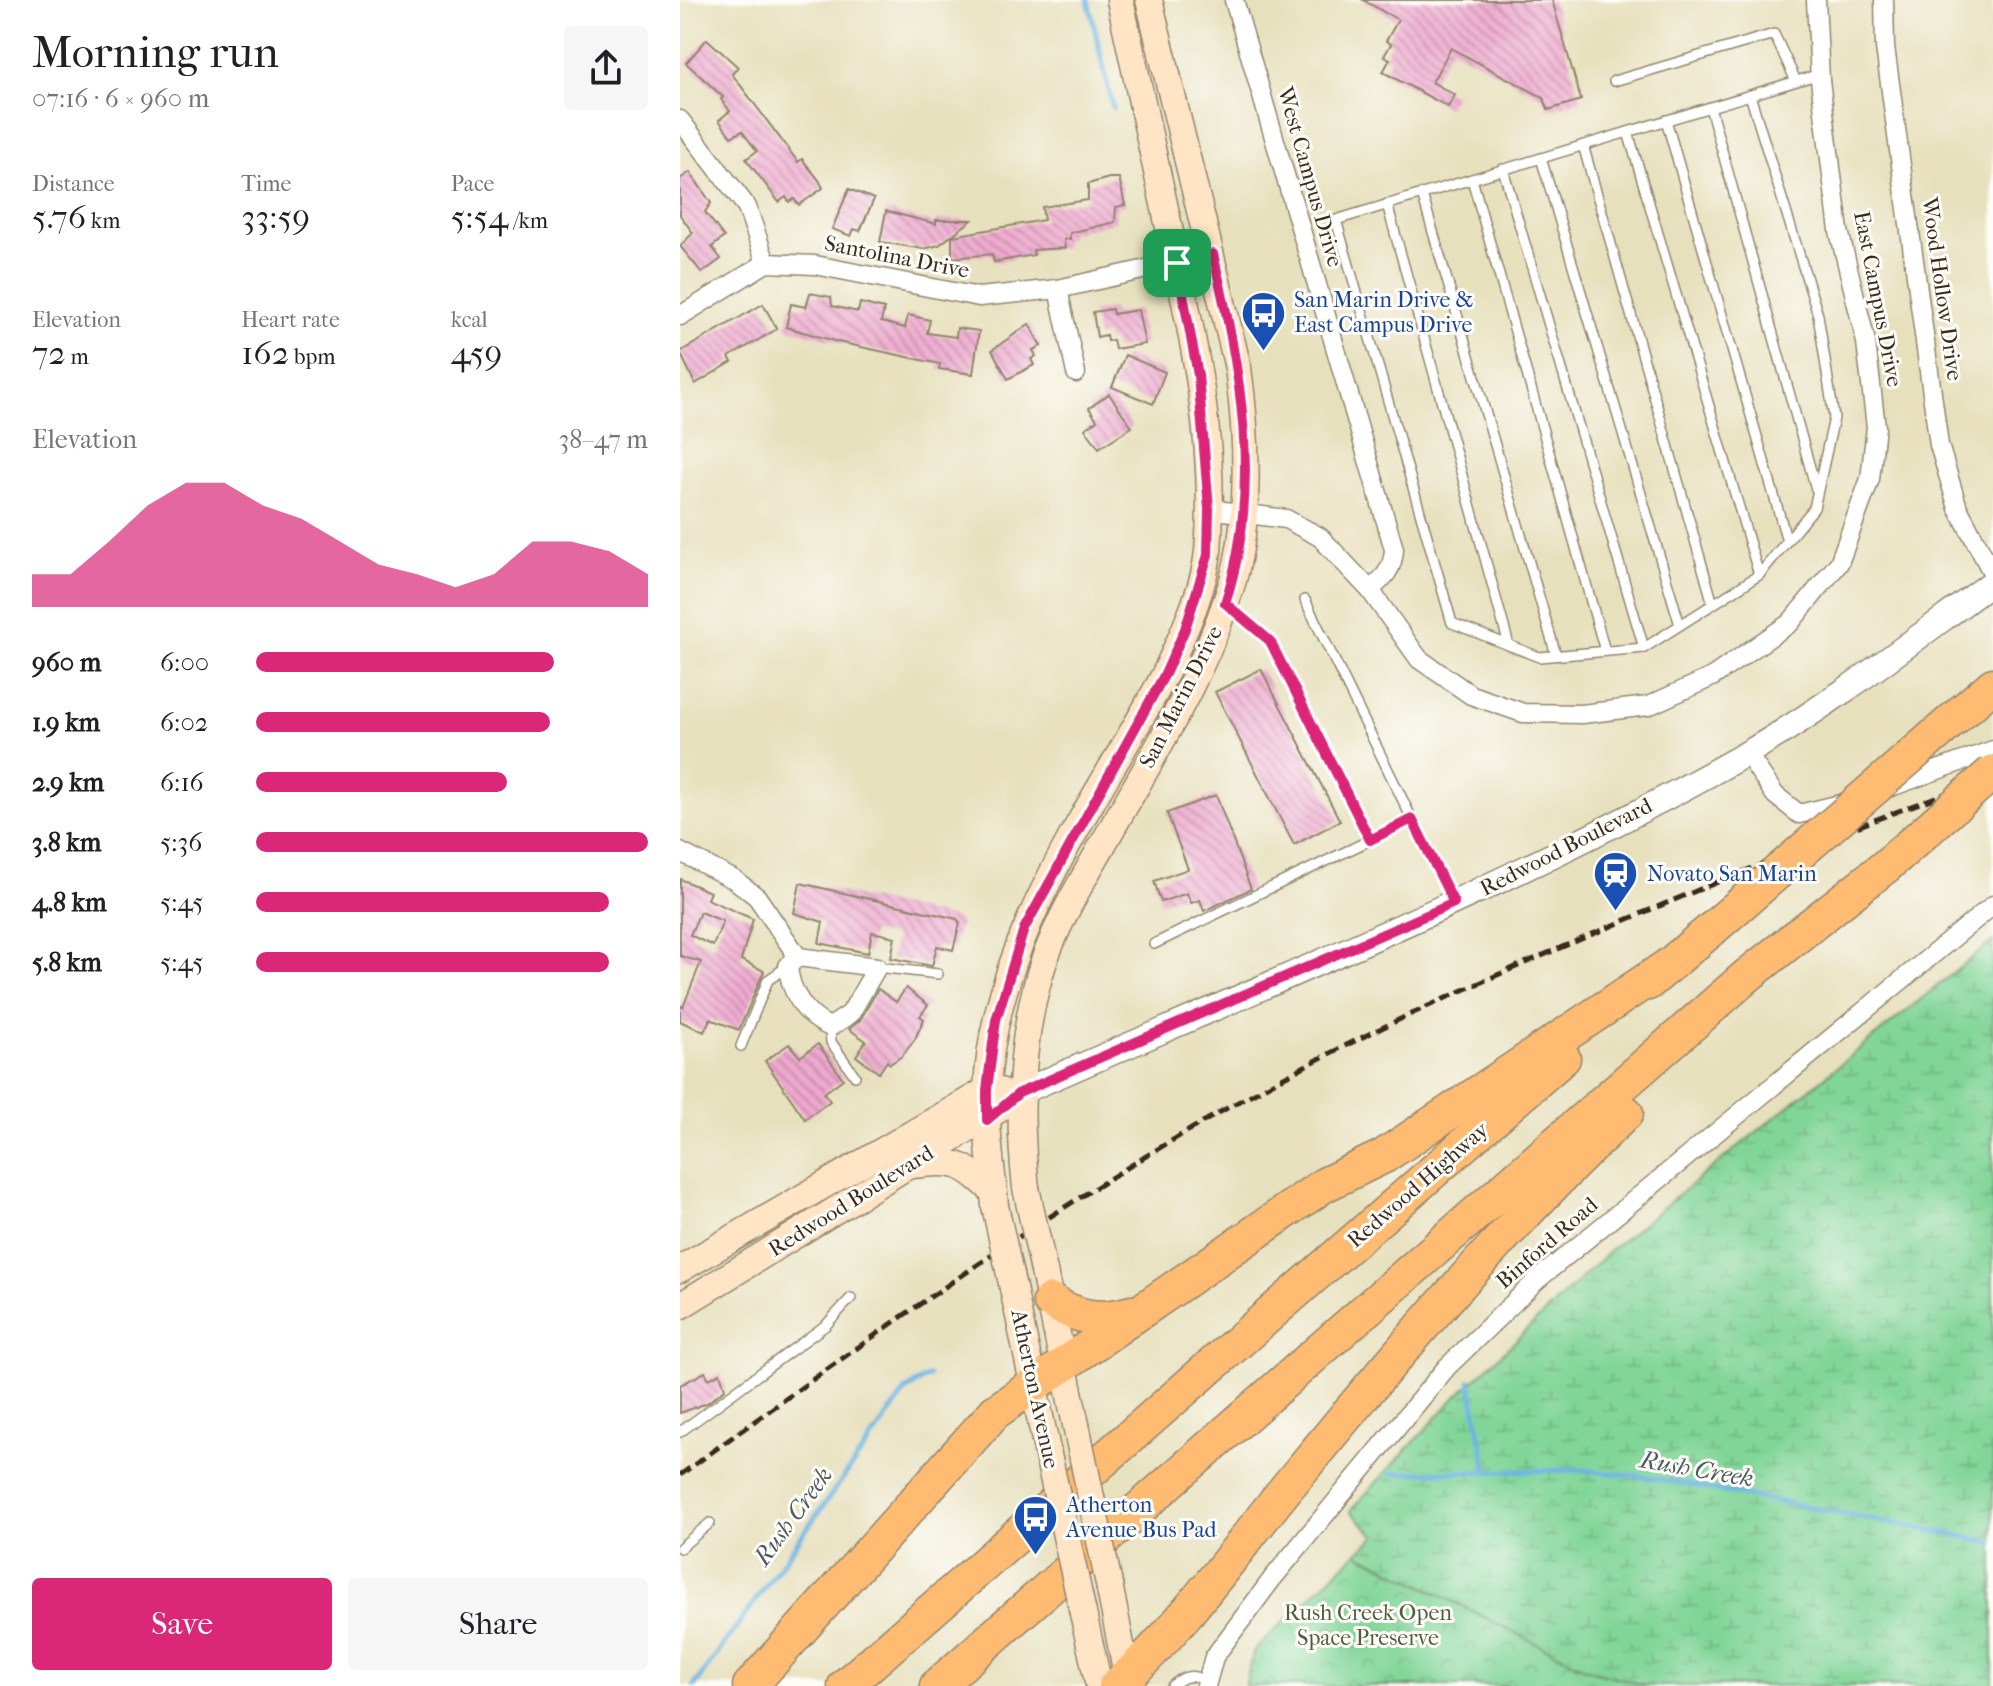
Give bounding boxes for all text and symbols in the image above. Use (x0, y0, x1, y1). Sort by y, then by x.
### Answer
button: share (564, 26, 648, 110)
text: Morning run (32, 27, 279, 78)
text: 07:16 · 6 × 960 m (32, 83, 209, 114)
street label: West Campus Drive (1272, 83, 1348, 270)
text: Distance (32, 171, 115, 197)
text: Time (241, 171, 291, 197)
text: Pace (451, 171, 494, 197)
street label: Wood Hollow Drive (1916, 195, 1968, 382)
text: 5.76 (32, 197, 86, 237)
text: 33:59 (241, 197, 310, 237)
text: 5:54 (451, 197, 508, 237)
text: km (86, 208, 121, 234)
text: /km (508, 208, 548, 234)
street label: East Campus Drive (1848, 209, 1908, 389)
pin (1143, 229, 1211, 297)
street label: Santolina Drive (822, 230, 972, 284)
icon: arrive (1155, 241, 1199, 285)
place label: San Marin Drive & East Campus Drive (1294, 287, 1473, 338)
bus stop icon: San Marin Drive & East Campus Drive (1239, 289, 1287, 352)
text: Elevation (32, 307, 121, 333)
text: Heart rate (241, 307, 340, 333)
text: kcal (451, 307, 488, 333)
text: 72 (32, 333, 66, 373)
text: 162 (241, 333, 289, 373)
text: 459 (451, 333, 502, 373)
text: m (66, 344, 89, 370)
text: bpm (289, 344, 336, 370)
text: Elevation (32, 424, 137, 455)
text: 38–47 m (559, 424, 648, 455)
street label: San Marin Drive (1134, 621, 1228, 773)
text: 960 m (32, 647, 101, 678)
text: 6:00 (160, 647, 209, 678)
text: 1.9 km (32, 707, 100, 738)
text: 6:02 (160, 707, 208, 738)
text: 2.9 km (32, 767, 104, 798)
text: 6:16 (160, 767, 204, 798)
street label: Redwood Boulevard (1476, 792, 1657, 902)
text: 3.8 km (32, 827, 101, 858)
text: 5:36 (160, 827, 202, 858)
station icon: Novato San Marin (1592, 850, 1640, 913)
place label: Novato San Marin (1647, 861, 1817, 887)
text: 4.8 km (32, 887, 107, 918)
text: 5:45 (160, 887, 203, 918)
text: 5.8 km (32, 947, 102, 978)
text: 5:45 (160, 947, 203, 978)
street label: Redwood Highway (1342, 1116, 1495, 1253)
street label: Redwood Boulevard (764, 1139, 939, 1262)
street label: Binford Road (1491, 1191, 1604, 1294)
street label: Atherton Avenue (1005, 1306, 1065, 1471)
water label: Rush Creek (1636, 1445, 1756, 1493)
water label: Rush Creek (747, 1462, 838, 1572)
place label: Atherton Avenue Bus Pad (1065, 1492, 1218, 1543)
bus stop icon: Atherton Avenue Bus Pad (1011, 1494, 1059, 1557)
button: Save (32, 1578, 332, 1670)
button: Share (348, 1578, 648, 1670)
park label: Rush Creek Open Space Preserve (1284, 1600, 1452, 1651)

